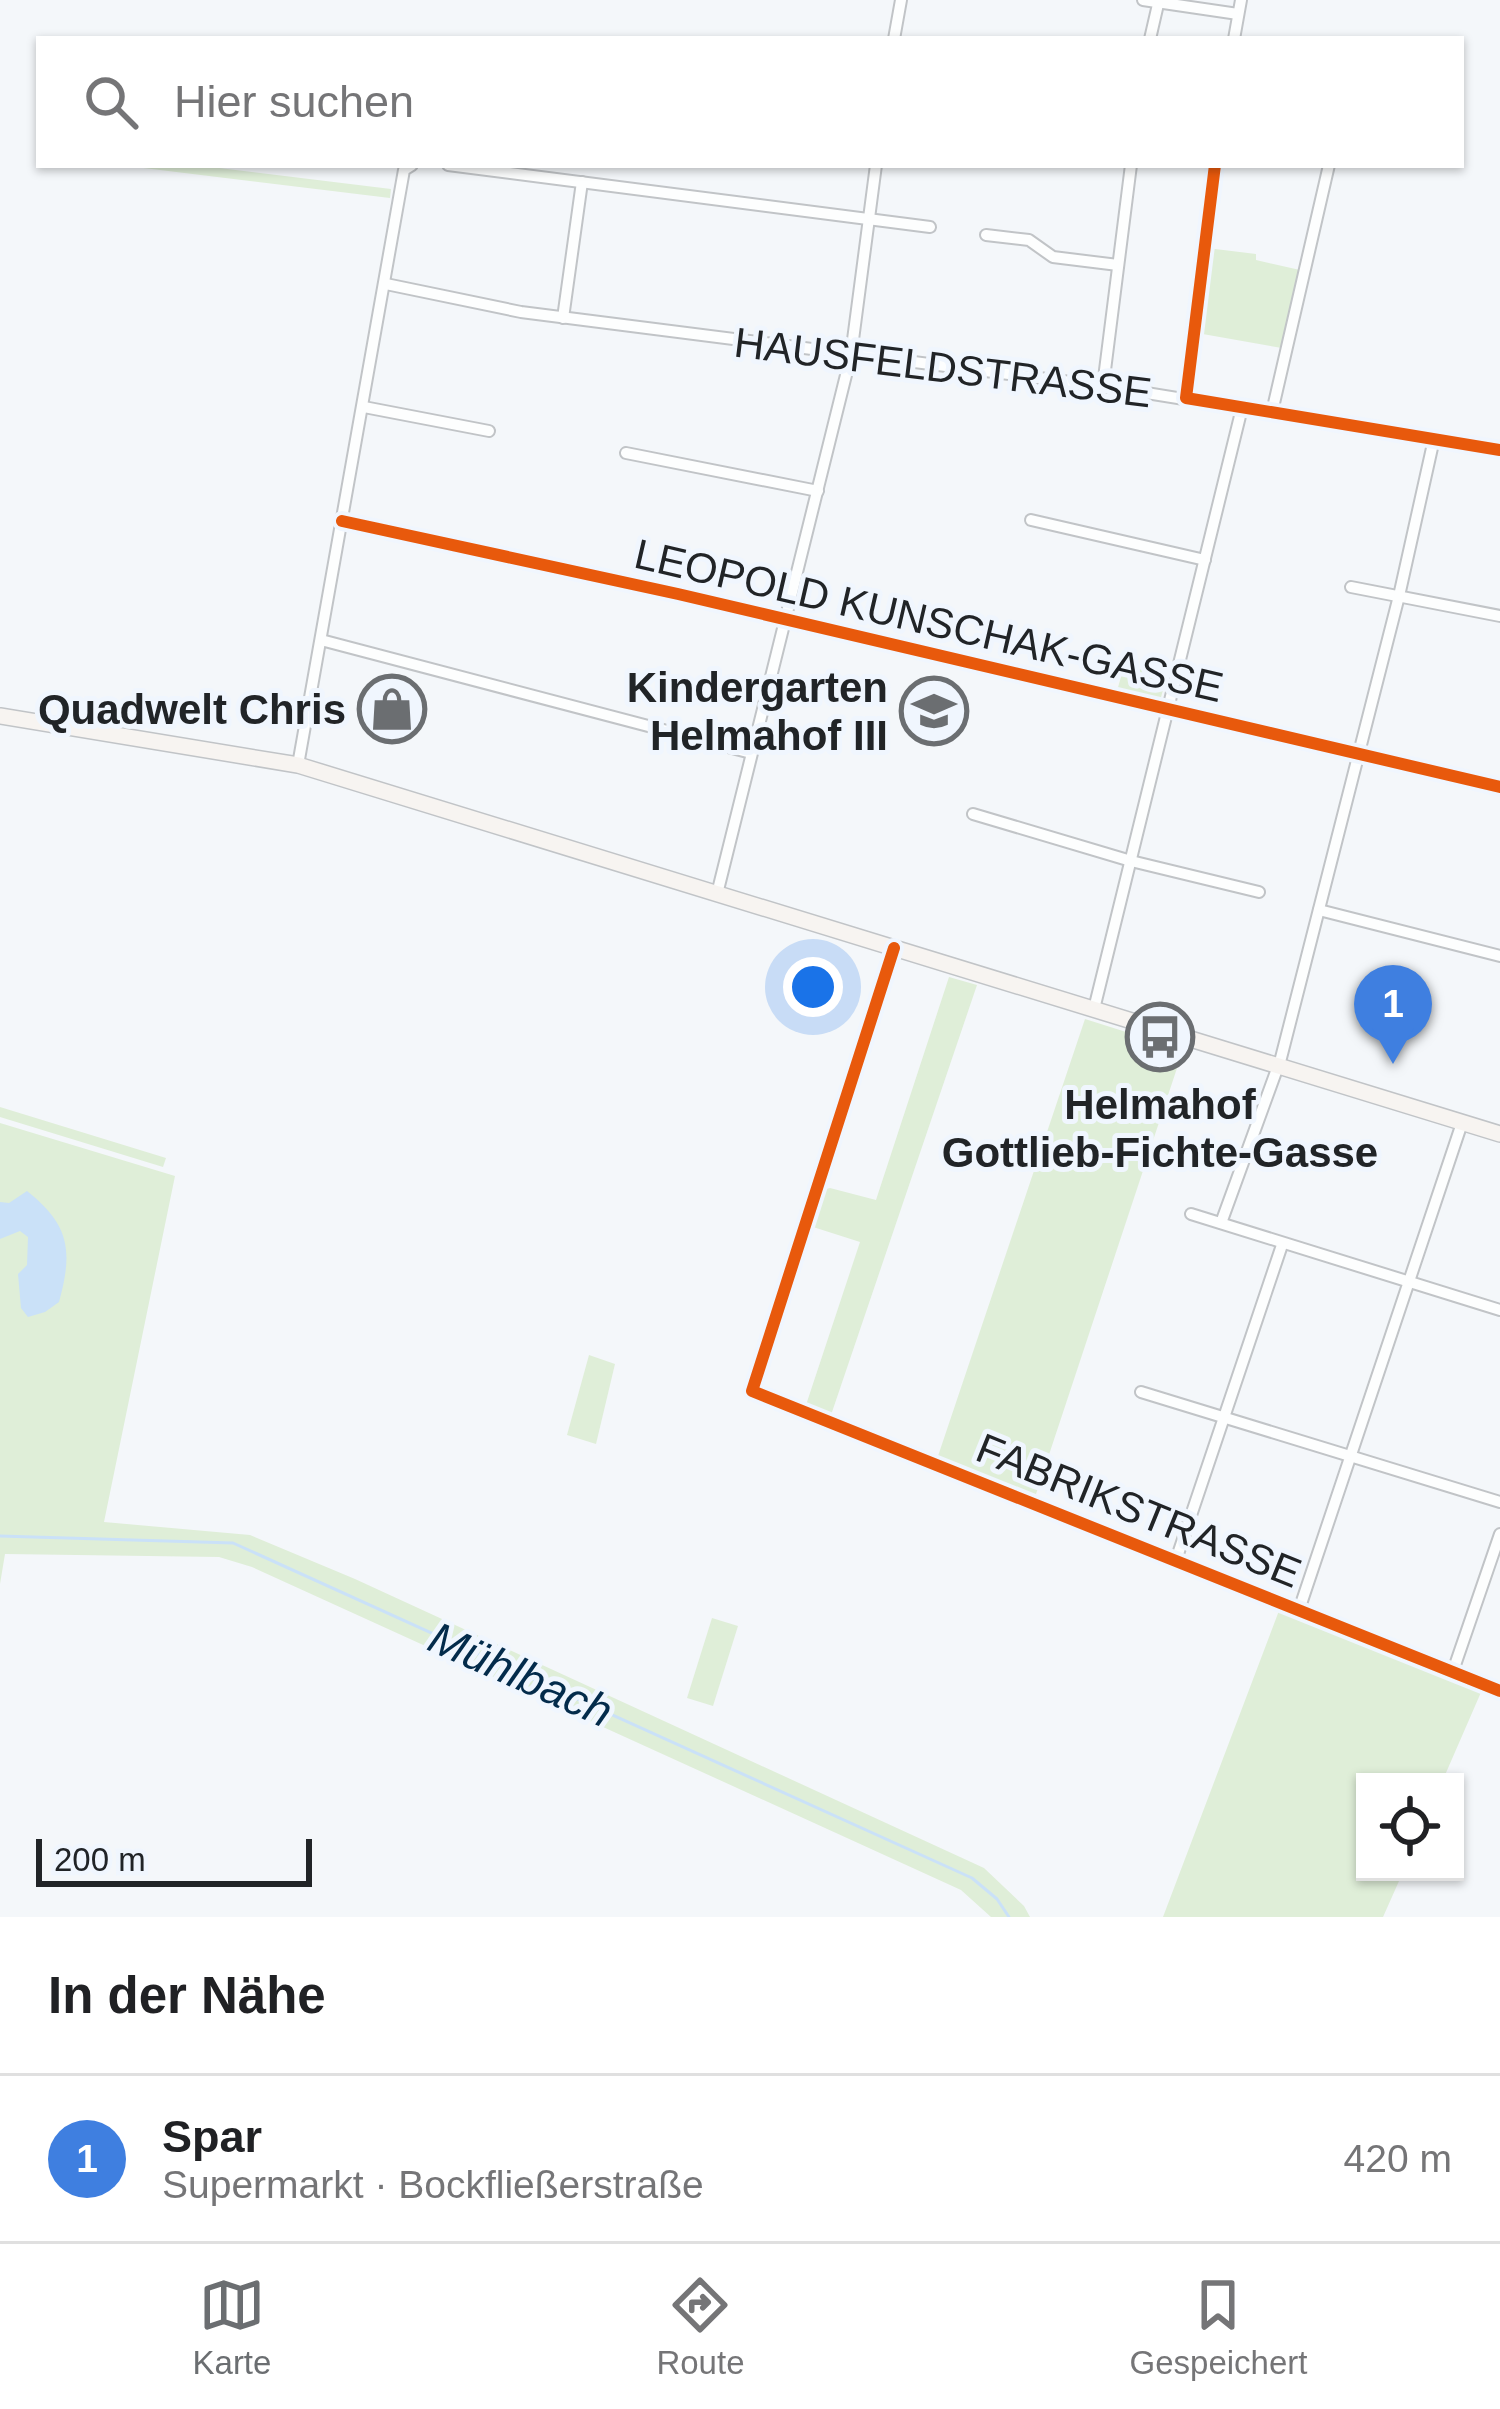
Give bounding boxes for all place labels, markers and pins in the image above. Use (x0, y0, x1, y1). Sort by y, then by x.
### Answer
place label: Kindergarten Helmahof III (627, 664, 888, 759)
shop icon: Quadwelt Chris (357, 674, 427, 744)
school or university icon: Kindergarten Helmahof III (899, 676, 969, 746)
place label: Quadwelt Chris (38, 686, 346, 733)
pin: 1 (1354, 965, 1432, 1064)
bus stop icon: Helmahof Gottlieb-Fichte-Gasse (1125, 1002, 1195, 1072)
place label: Helmahof Gottlieb-Fichte-Gasse (942, 1081, 1378, 1176)

